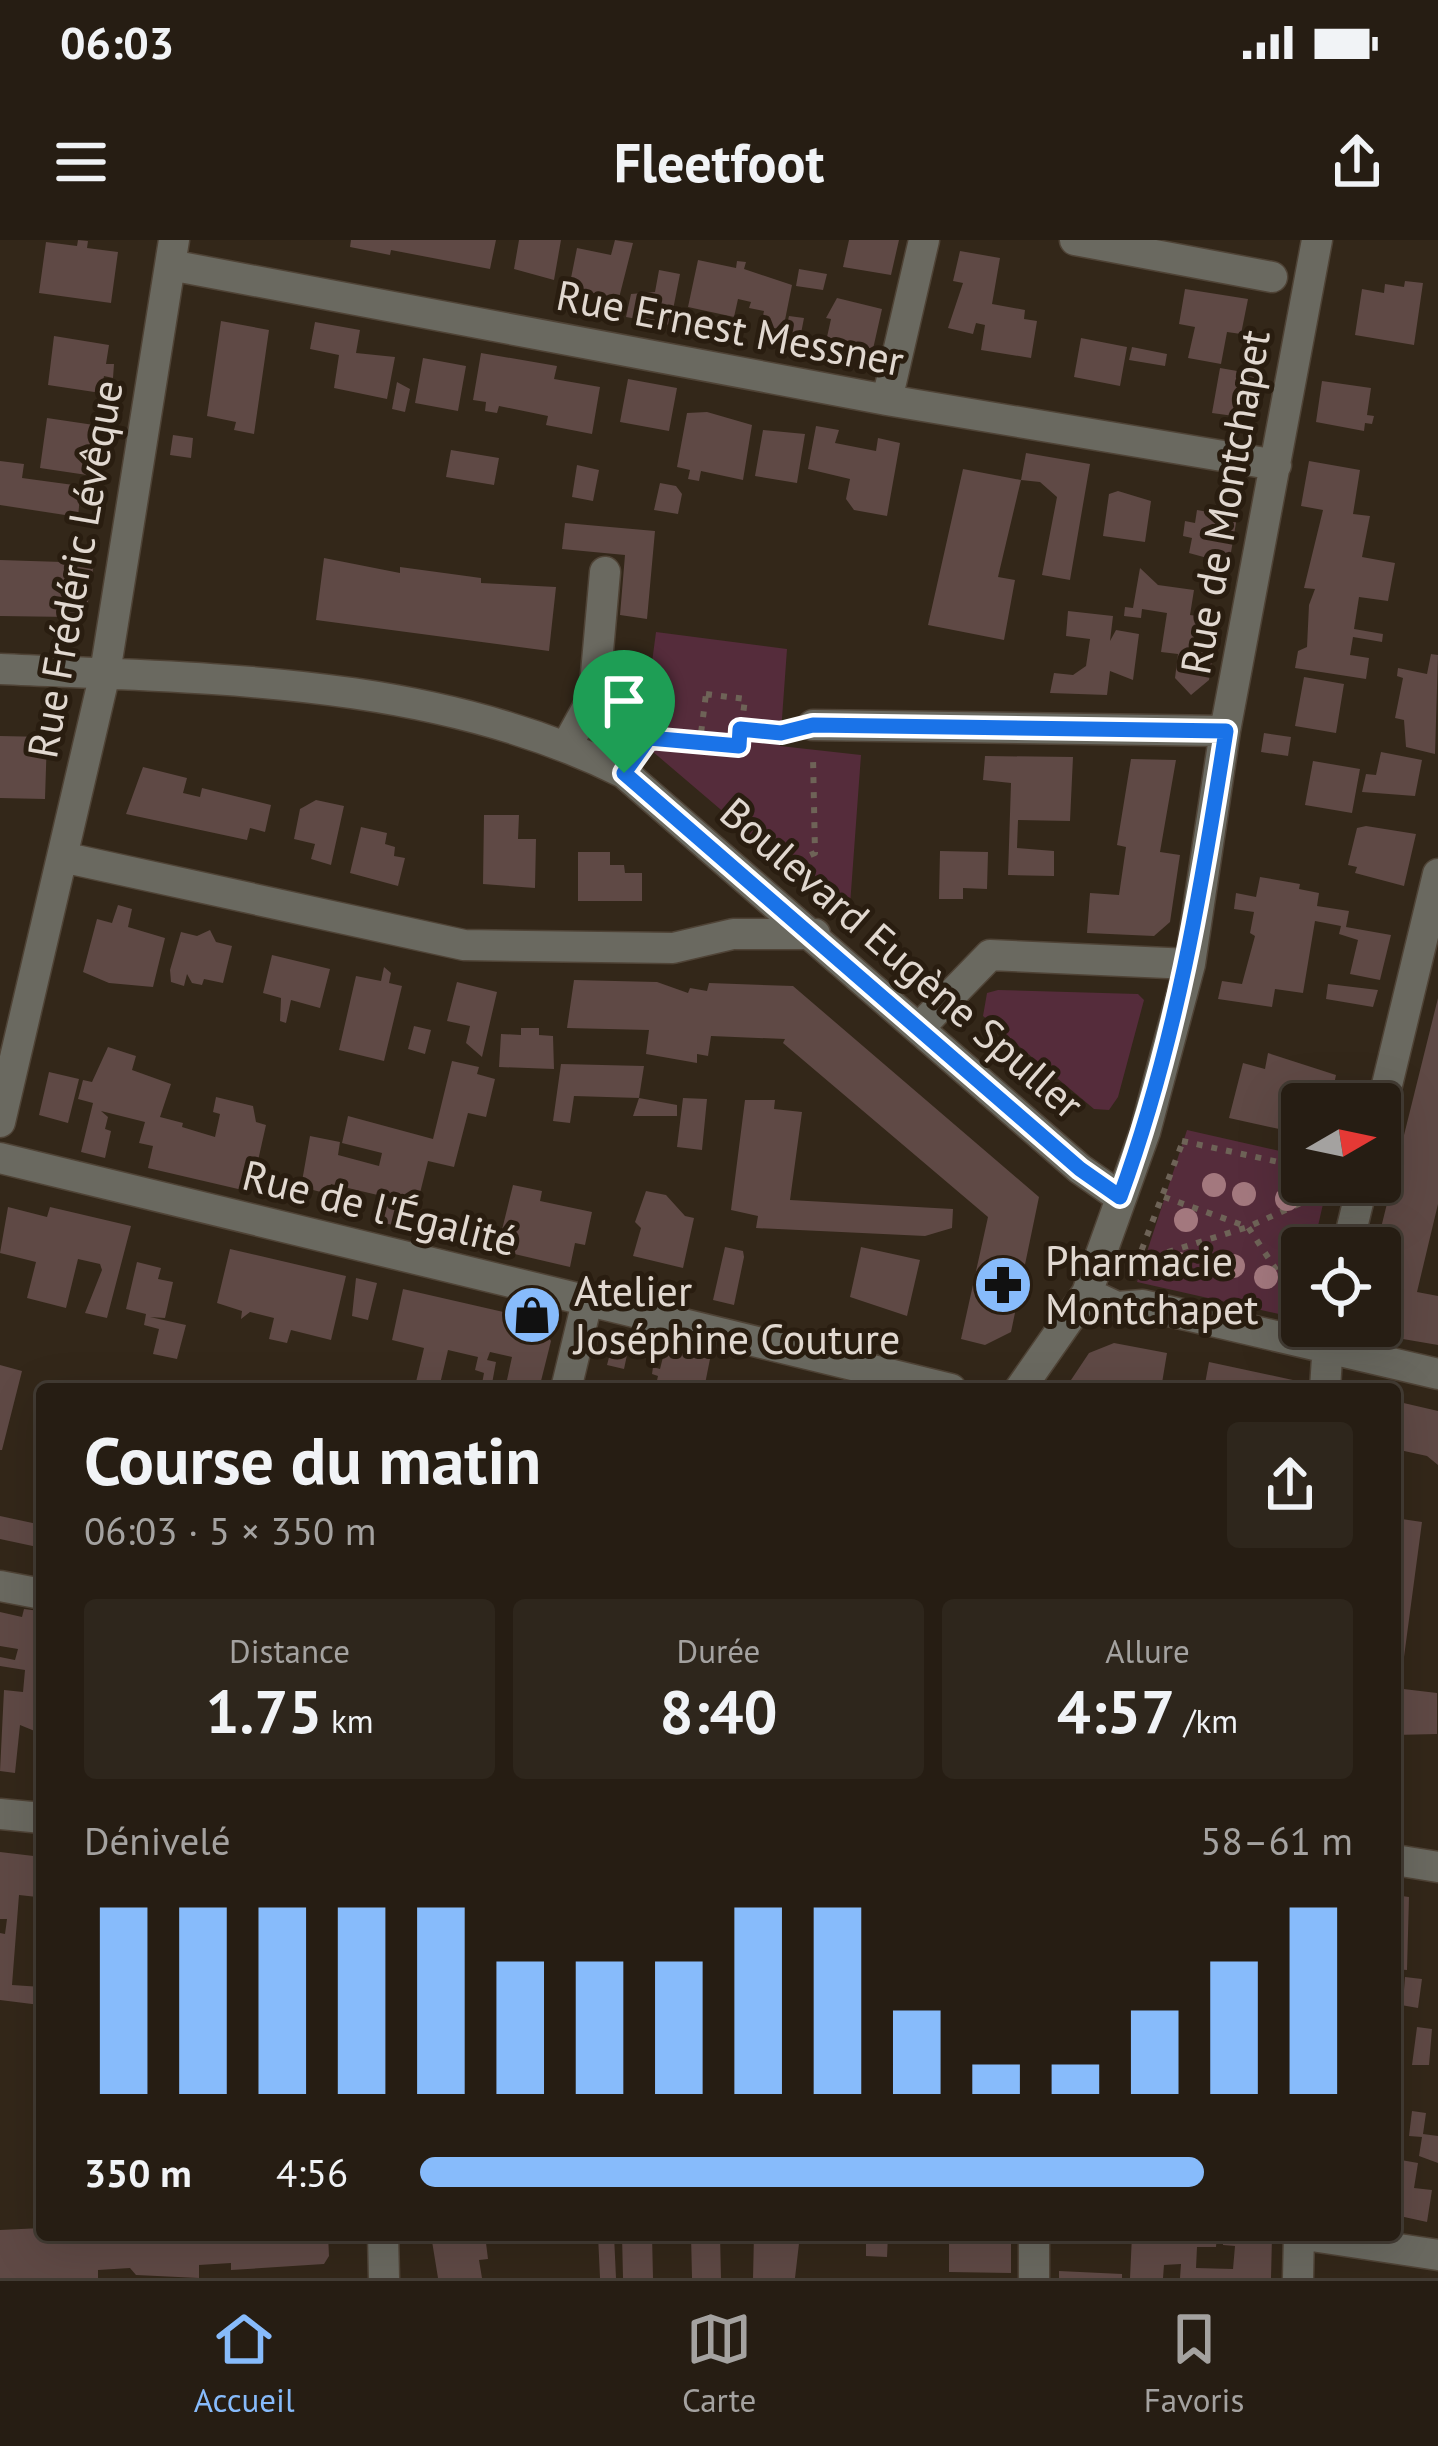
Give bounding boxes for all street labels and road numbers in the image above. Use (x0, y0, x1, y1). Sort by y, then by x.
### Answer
street label: Rue Ernest Messner (552, 267, 908, 388)
street label: Rue de Montchapet (1167, 326, 1282, 678)
street label: Rue Frédéric Lévêque (14, 376, 135, 762)
street label: Boulevard Eugène Spuller (709, 785, 1095, 1131)
street label: Rue de l'Égalité (237, 1147, 523, 1268)

